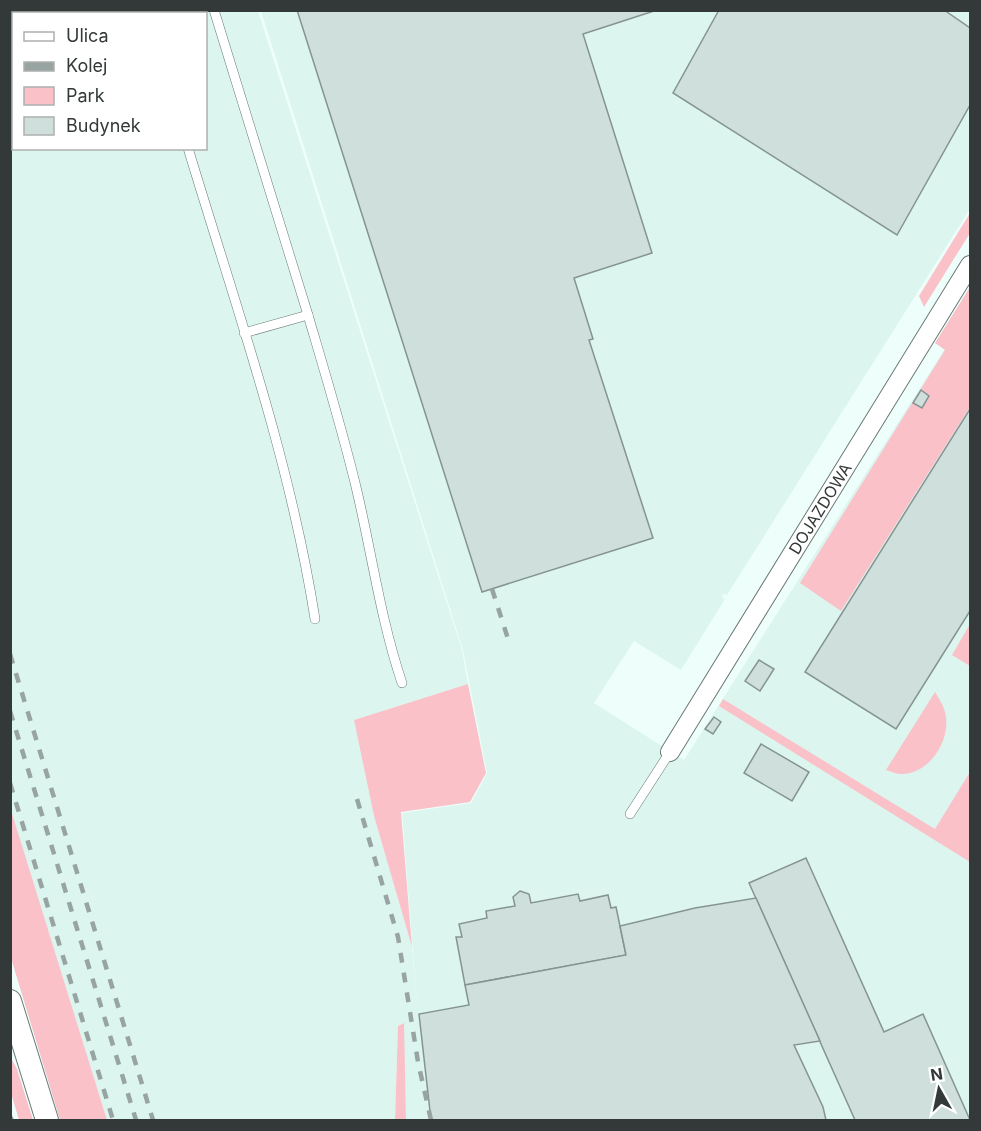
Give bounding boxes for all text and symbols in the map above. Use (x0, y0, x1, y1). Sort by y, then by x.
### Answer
legend (12, 12, 207, 150)
text: Ulica (66, 25, 109, 46)
text: Kolej (66, 55, 107, 76)
text: Park (66, 85, 105, 106)
text: Budynek (66, 115, 141, 136)
street label: DOJAZDOWA (784, 459, 856, 558)
north arrow (909, 1059, 969, 1119)
text: N (929, 1063, 944, 1085)

